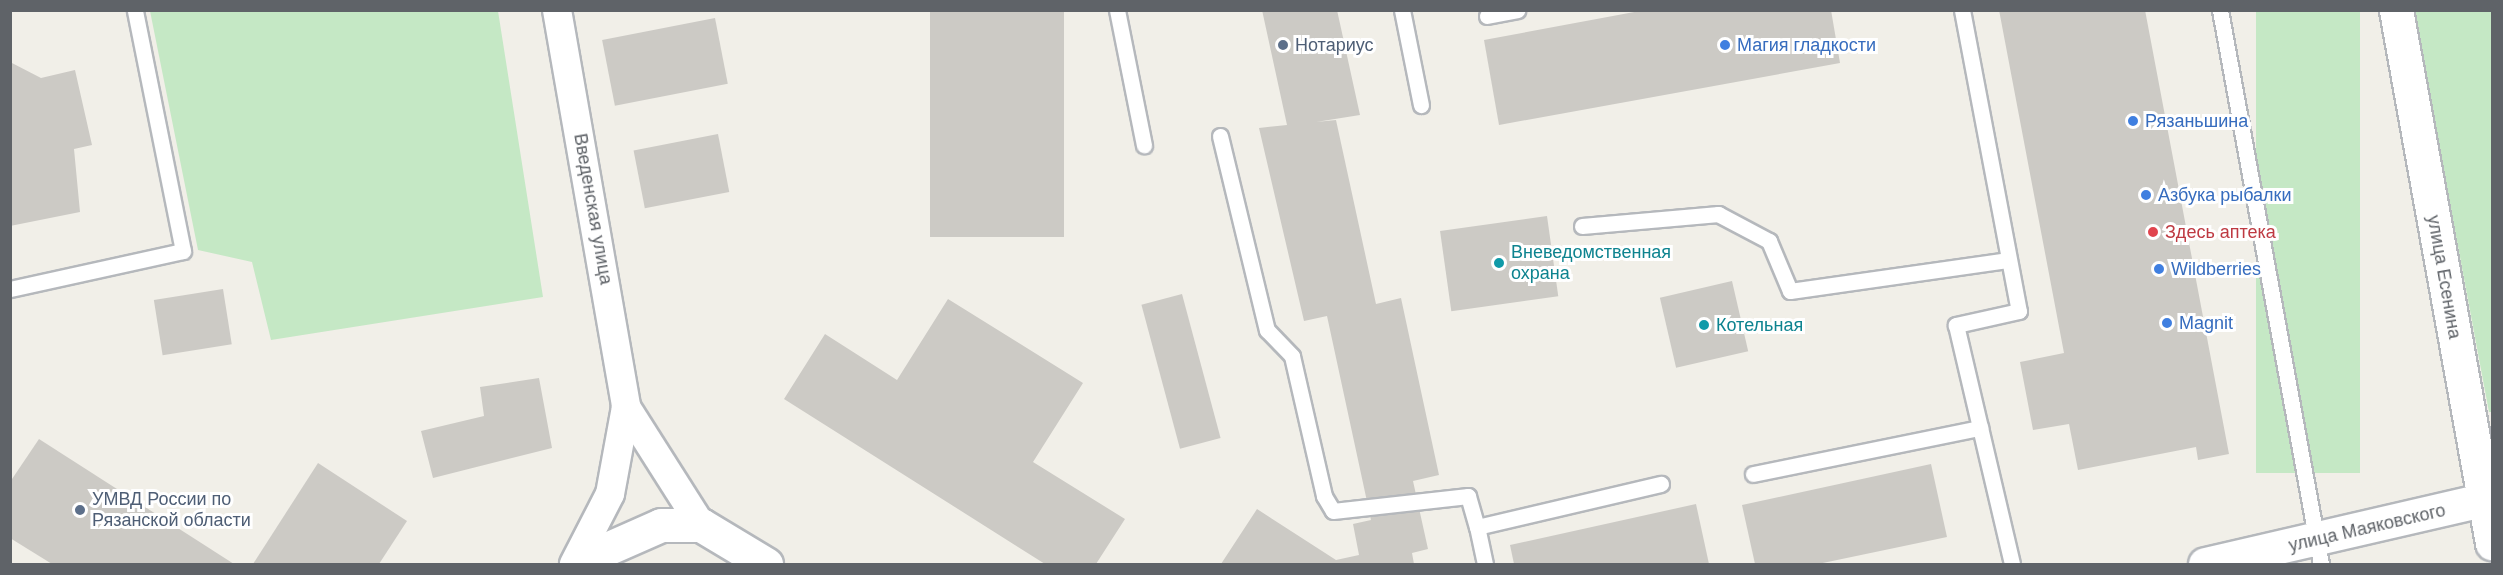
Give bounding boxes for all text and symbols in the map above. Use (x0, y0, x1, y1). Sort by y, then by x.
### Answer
place label: Нотариус (1295, 34, 1374, 56)
place label: Магия гладкости (1737, 34, 1876, 56)
marker: Нотариус (1276, 38, 1290, 52)
marker: Магия гладкости (1718, 38, 1732, 52)
place label: Рязаньшина (2145, 110, 2248, 132)
marker: Рязаньшина (2126, 114, 2140, 128)
street label: Введенская улица (569, 132, 617, 286)
place label: Азбука рыбалки (2158, 184, 2292, 206)
marker: Азбука рыбалки (2139, 188, 2153, 202)
street label: улица Есенина (2422, 213, 2466, 341)
place label: Здесь аптека (2165, 221, 2276, 243)
marker: Здесь аптека (2146, 225, 2160, 239)
place label: Вневедомственная охрана (1511, 242, 1671, 284)
marker: Вневедомственная охрана (1492, 256, 1506, 270)
place label: Wildberries (2171, 258, 2261, 280)
marker: Wildberries (2152, 262, 2166, 276)
place label: Magnit (2179, 312, 2233, 334)
place label: Котельная (1716, 314, 1803, 336)
marker: Magnit (2160, 316, 2174, 330)
marker: Котельная (1697, 318, 1711, 332)
place label: УМВД России по Рязанской области (92, 489, 251, 532)
street label: улица Маяковского (2287, 499, 2447, 557)
marker: УМВД России по Рязанской области (73, 503, 87, 517)

